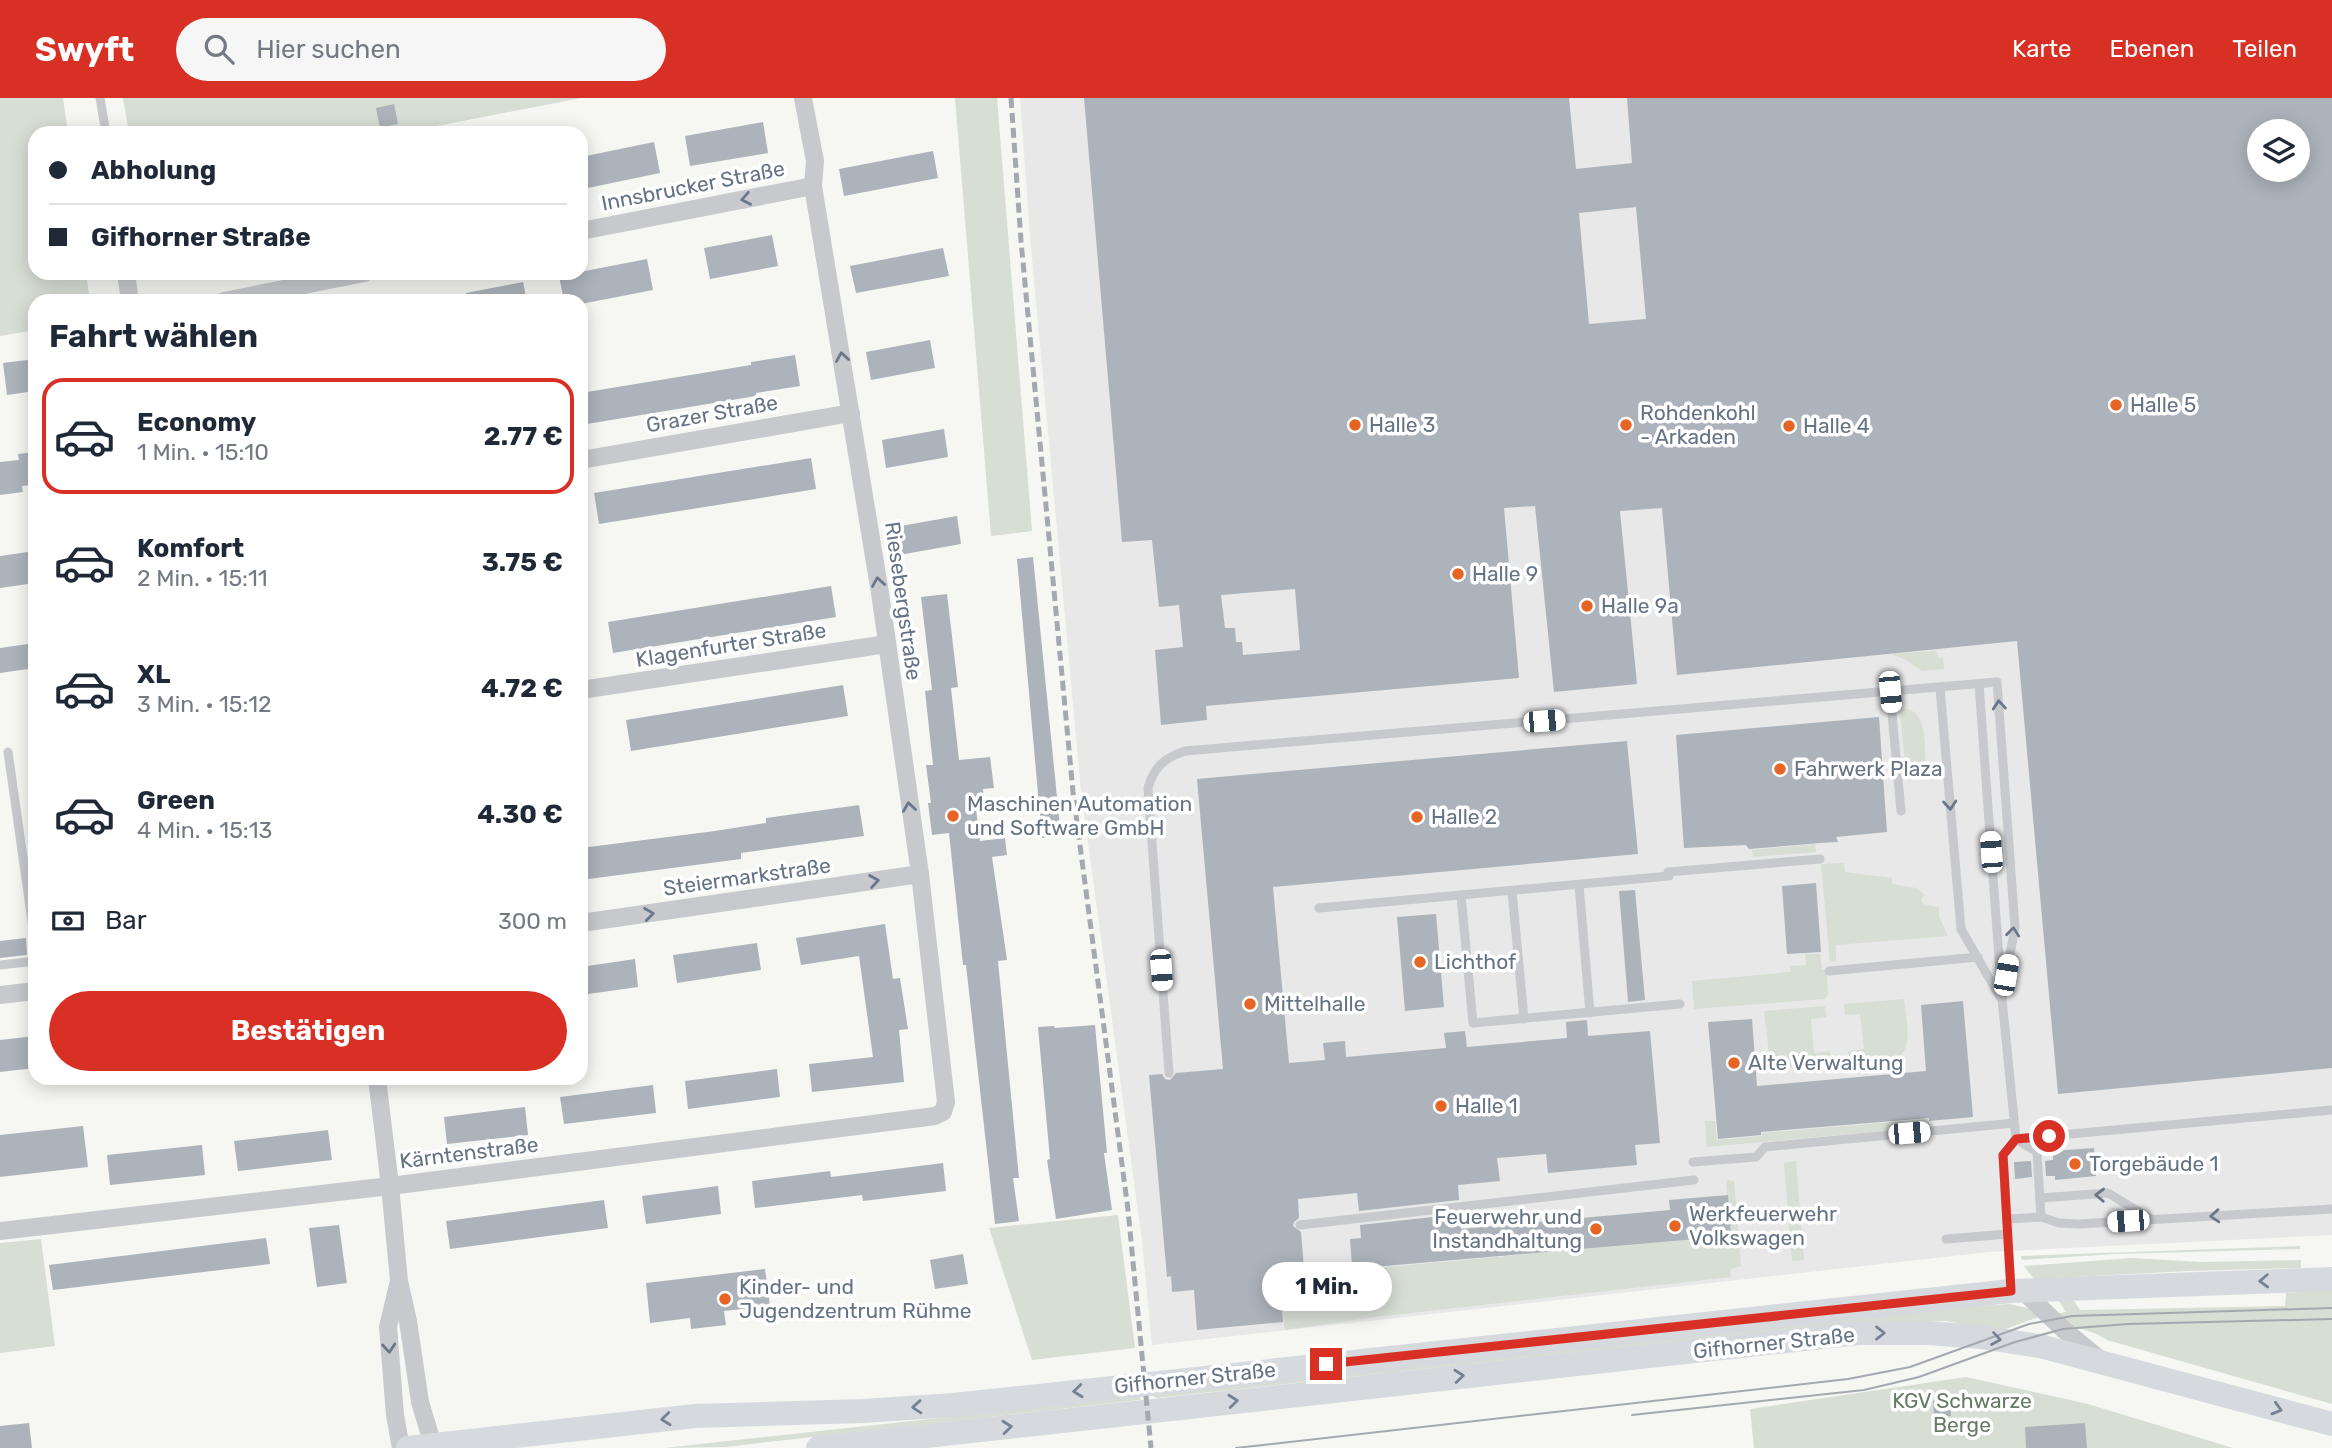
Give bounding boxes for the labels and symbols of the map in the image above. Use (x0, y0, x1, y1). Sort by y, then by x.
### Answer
street label: Innsbrucker Straße (599, 155, 787, 216)
one-way arrow (740, 190, 752, 205)
one-way arrow (835, 351, 850, 363)
street label: Grazer Straße (644, 390, 780, 437)
place label: Halle 5 (2130, 392, 2196, 417)
marker: Halle 5 (2108, 397, 2124, 413)
place label: Rohdenkohl - Arkaden (1640, 400, 1756, 449)
place label: Halle 3 (1369, 412, 1435, 437)
place label: Halle 4 (1803, 413, 1870, 438)
marker: Halle 3 (1347, 417, 1363, 433)
marker: Rohdenkohl - Arkaden (1618, 417, 1634, 433)
marker: Halle 4 (1781, 418, 1797, 434)
street label: Riesebergstraße (880, 520, 927, 682)
place label: Halle 9 (1472, 561, 1538, 586)
marker: Halle 9 (1450, 566, 1466, 582)
one-way arrow (871, 576, 886, 588)
place label: Halle 9a (1601, 593, 1679, 618)
marker: Halle 9a (1579, 598, 1595, 614)
street label: Klagenfurter Straße (634, 617, 828, 672)
car (1878, 670, 1903, 714)
one-way arrow (1992, 700, 2007, 711)
car (1523, 709, 1566, 733)
place label: Fahrwerk Plaza (1794, 756, 1943, 781)
marker: Fahrwerk Plaza (1772, 761, 1788, 777)
place label: Maschinen Automation und Software GmbH (967, 791, 1192, 840)
one-way arrow (1942, 800, 1957, 811)
one-way arrow (902, 801, 917, 813)
place label: Halle 2 (1431, 804, 1497, 829)
marker: Maschinen Automation und Software GmbH (945, 808, 961, 824)
marker: Halle 2 (1409, 809, 1425, 825)
car (1980, 830, 2003, 874)
street label: Steiermarkstraße (661, 852, 832, 901)
one-way arrow (868, 874, 880, 889)
one-way arrow (643, 907, 655, 922)
one-way arrow (2005, 926, 2020, 937)
car (1150, 948, 1173, 992)
place label: Lichthof (1434, 949, 1516, 974)
car (1993, 952, 2020, 998)
marker: Lichthof (1412, 954, 1428, 970)
place label: Mittelhalle (1264, 991, 1365, 1016)
marker: Mittelhalle (1242, 996, 1258, 1012)
place label: Alte Verwaltung (1748, 1050, 1903, 1075)
marker: Alte Verwaltung (1726, 1055, 1742, 1071)
place label: Halle 1 (1455, 1093, 1518, 1118)
marker: Halle 1 (1433, 1098, 1449, 1114)
route start (2033, 1120, 2065, 1152)
car (1888, 1121, 1931, 1145)
street label: Kärntenstraße (398, 1132, 540, 1173)
place label: Torgebäude 1 (2089, 1151, 2218, 1176)
marker: Torgebäude 1 (2067, 1156, 2083, 1172)
one-way arrow (2094, 1187, 2105, 1202)
place label: Werkfeuerwehr Volkswagen (1689, 1201, 1837, 1250)
place label: Feuerwehr und Instandhaltung (1432, 1204, 1582, 1253)
one-way arrow (2209, 1208, 2220, 1223)
car (2107, 1209, 2150, 1233)
marker: Werkfeuerwehr Volkswagen (1667, 1218, 1683, 1234)
marker: Feuerwehr und Instandhaltung (1588, 1221, 1604, 1237)
callout: 1 Min. (1261, 1262, 1391, 1312)
place label: Kinder- und Jugendzentrum Rühme (739, 1274, 972, 1323)
one-way arrow (2258, 1274, 2269, 1289)
marker: Kinder- und Jugendzentrum Rühme (717, 1291, 733, 1307)
street label: Gifhorner Straße (1692, 1322, 1856, 1363)
one-way arrow (1876, 1325, 1886, 1341)
one-way arrow (1990, 1331, 2002, 1346)
one-way arrow (381, 1343, 396, 1354)
route end (1310, 1348, 1342, 1380)
street label: Gifhorner Straße (1113, 1357, 1277, 1398)
one-way arrow (1453, 1369, 1465, 1384)
one-way arrow (1072, 1384, 1084, 1399)
park label: KGV Schwarze Berge (1892, 1388, 2032, 1437)
one-way arrow (1227, 1393, 1239, 1408)
one-way arrow (911, 1400, 922, 1415)
one-way arrow (2271, 1401, 2283, 1415)
one-way arrow (661, 1411, 672, 1426)
one-way arrow (1001, 1419, 1013, 1434)

